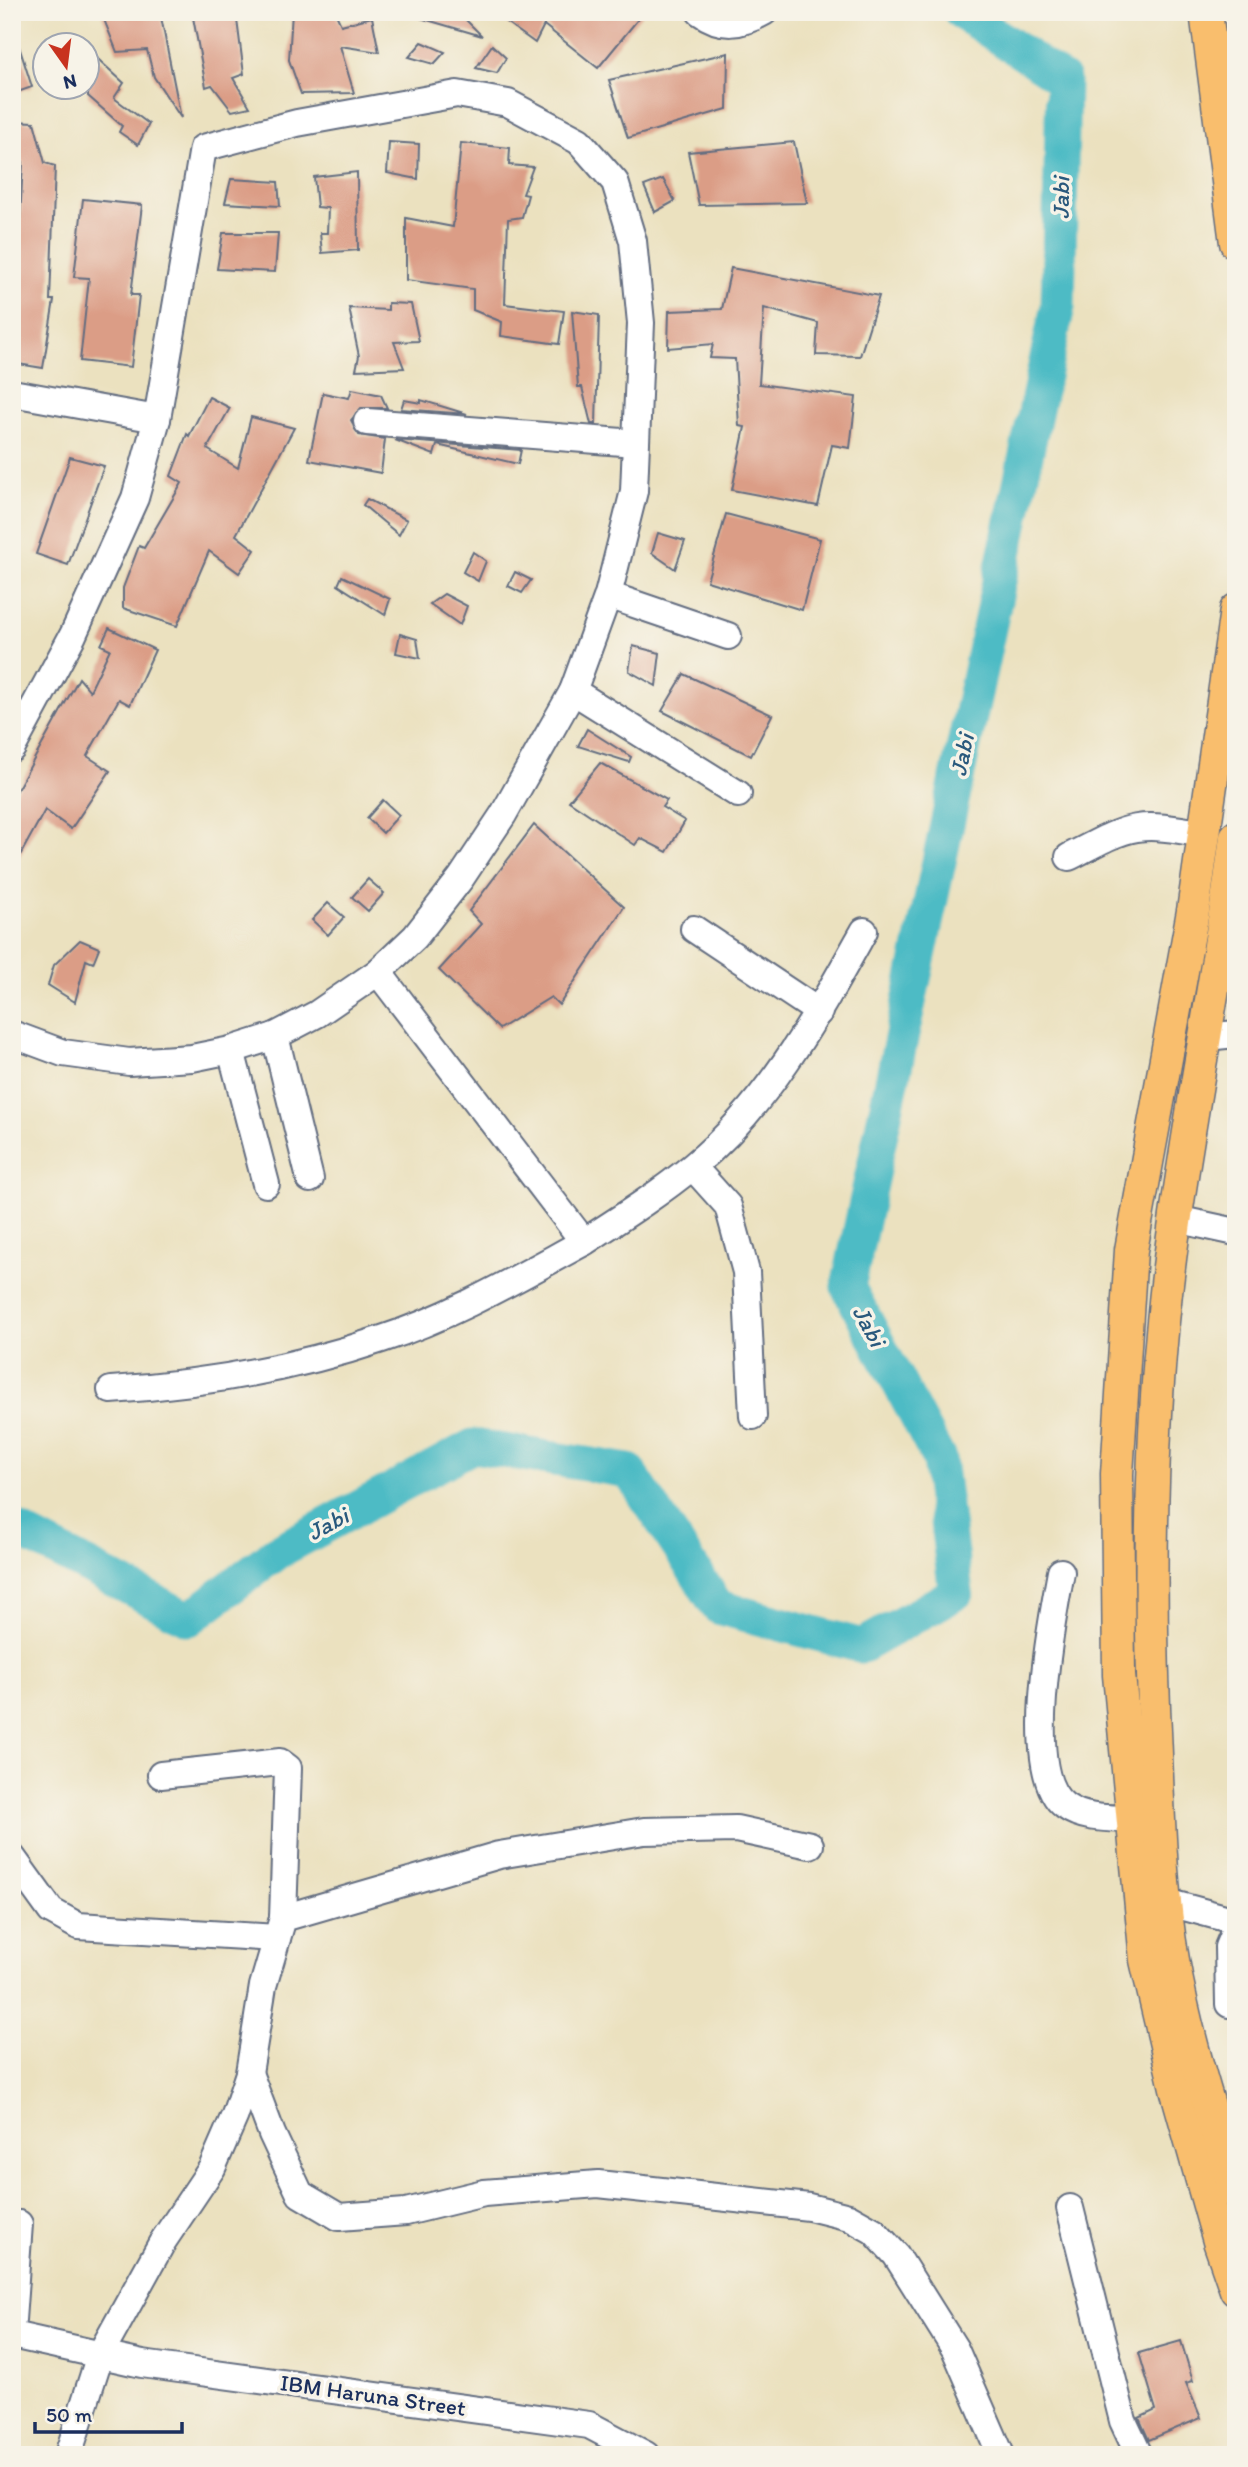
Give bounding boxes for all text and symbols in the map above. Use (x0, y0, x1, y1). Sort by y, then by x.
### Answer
north arrow (32, 32, 102, 102)
text: N (61, 69, 79, 95)
water label: Jabi (1046, 174, 1075, 219)
water label: Jabi (943, 728, 981, 779)
water label: Jabi (847, 1300, 894, 1354)
water label: Jabi (302, 1499, 356, 1546)
street label: IBM Haruna Street (278, 2368, 468, 2422)
scale bar (35, 2390, 182, 2434)
text: 50 m (46, 2402, 93, 2427)

